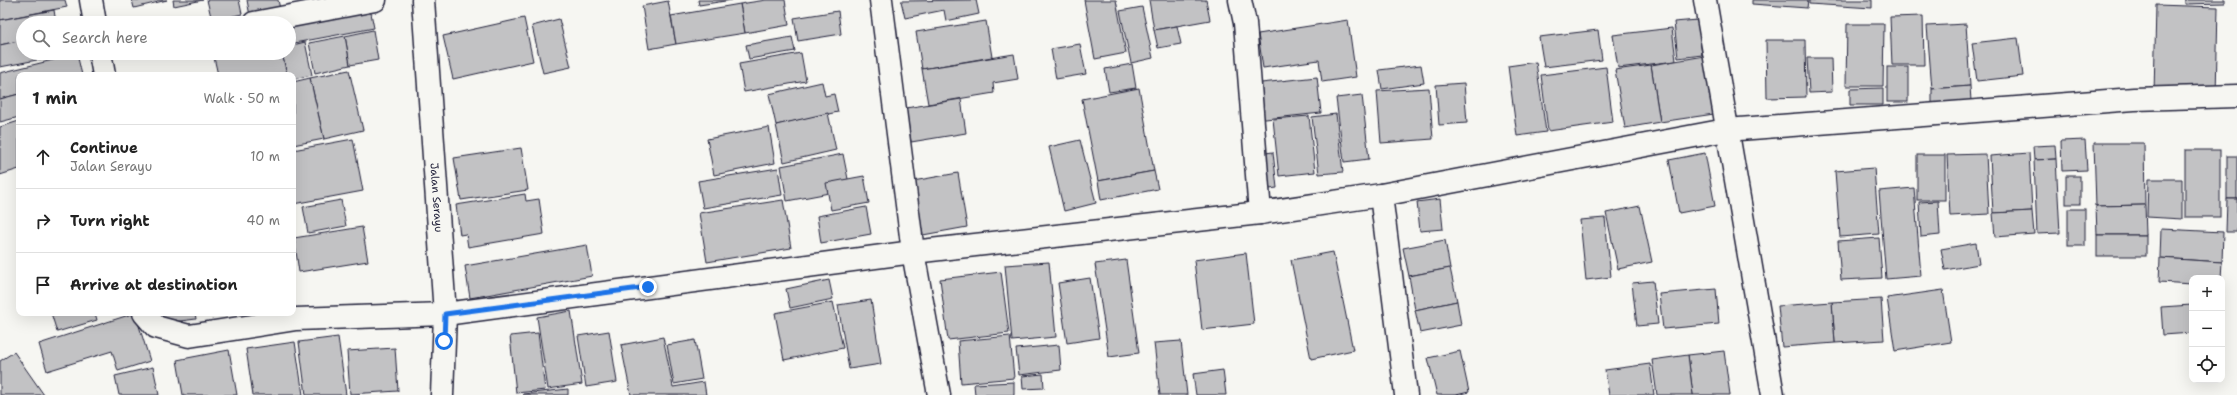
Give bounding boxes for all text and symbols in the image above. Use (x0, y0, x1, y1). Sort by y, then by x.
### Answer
search box (16, 16, 296, 60)
icon: search (30, 27, 52, 49)
text: Search here (62, 28, 148, 48)
text: 1 min (32, 87, 77, 109)
text: Walk · 50 m (203, 90, 280, 107)
text: Continue (70, 138, 138, 158)
icon: ahead (32, 146, 54, 168)
text: 10 m (250, 148, 280, 165)
text: Jalan Serayu (70, 158, 152, 175)
street label: Jalan Serayu (426, 162, 446, 233)
icon: right (32, 210, 54, 232)
text: Turn right (70, 211, 150, 231)
text: 40 m (246, 212, 280, 229)
icon: arrive (32, 274, 54, 296)
text: Arrive at destination (70, 275, 238, 295)
map controls (2189, 275, 2225, 383)
button: + (2189, 275, 2225, 311)
route end (639, 278, 657, 296)
button: − (2189, 311, 2225, 347)
route start (435, 332, 453, 350)
button: locate (2189, 347, 2225, 383)

